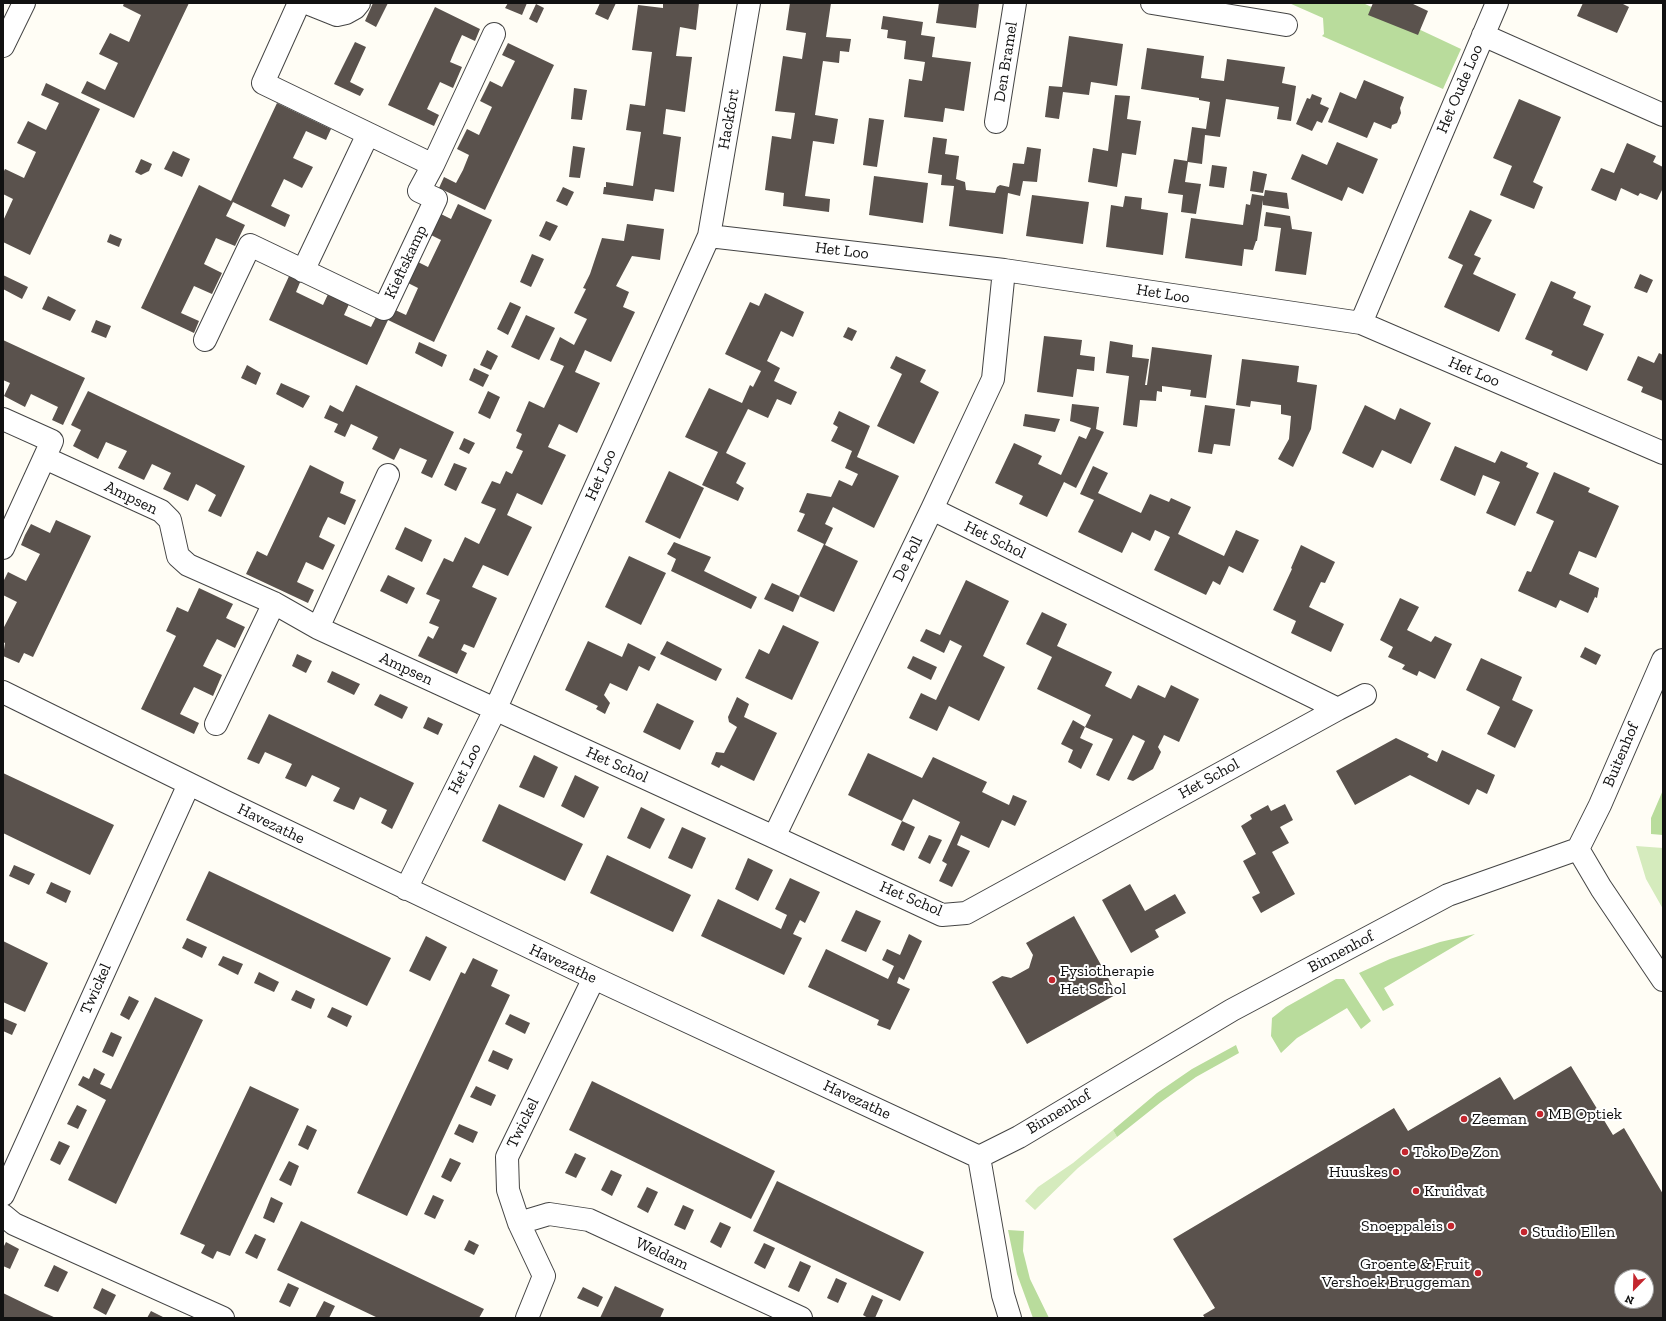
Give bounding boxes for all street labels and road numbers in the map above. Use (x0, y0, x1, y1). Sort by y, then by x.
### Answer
street label: Den Bramel (990, 20, 1022, 104)
street label: Het Oude Loo (1433, 42, 1487, 136)
street label: Hackfort (714, 87, 744, 151)
street label: Kieftskamp (381, 222, 431, 302)
street label: Het Loo (814, 238, 870, 264)
street label: Het Loo (1135, 280, 1191, 308)
street label: Het Loo (1445, 353, 1503, 391)
street label: Het Loo (581, 446, 621, 504)
street label: Ampsen (101, 477, 161, 519)
street label: Het Schol (961, 517, 1029, 563)
street label: De Poll (889, 533, 927, 585)
street label: Ampsen (376, 648, 436, 690)
street label: Buitenhof (1599, 720, 1643, 790)
street label: Het Loo (444, 741, 486, 797)
street label: Het Schol (583, 743, 651, 787)
street label: Het Schol (1175, 755, 1243, 803)
street label: Havezathe (234, 800, 308, 848)
street label: Het Schol (877, 877, 945, 921)
street label: Binnenhof (1305, 927, 1377, 977)
street label: Havezathe (526, 940, 600, 988)
street label: Twickel (76, 961, 116, 1017)
street label: Havezathe (820, 1076, 894, 1124)
street label: Binnenhof (1023, 1085, 1095, 1139)
street label: Twickel (503, 1095, 543, 1151)
street label: Weldam (632, 1233, 692, 1275)

